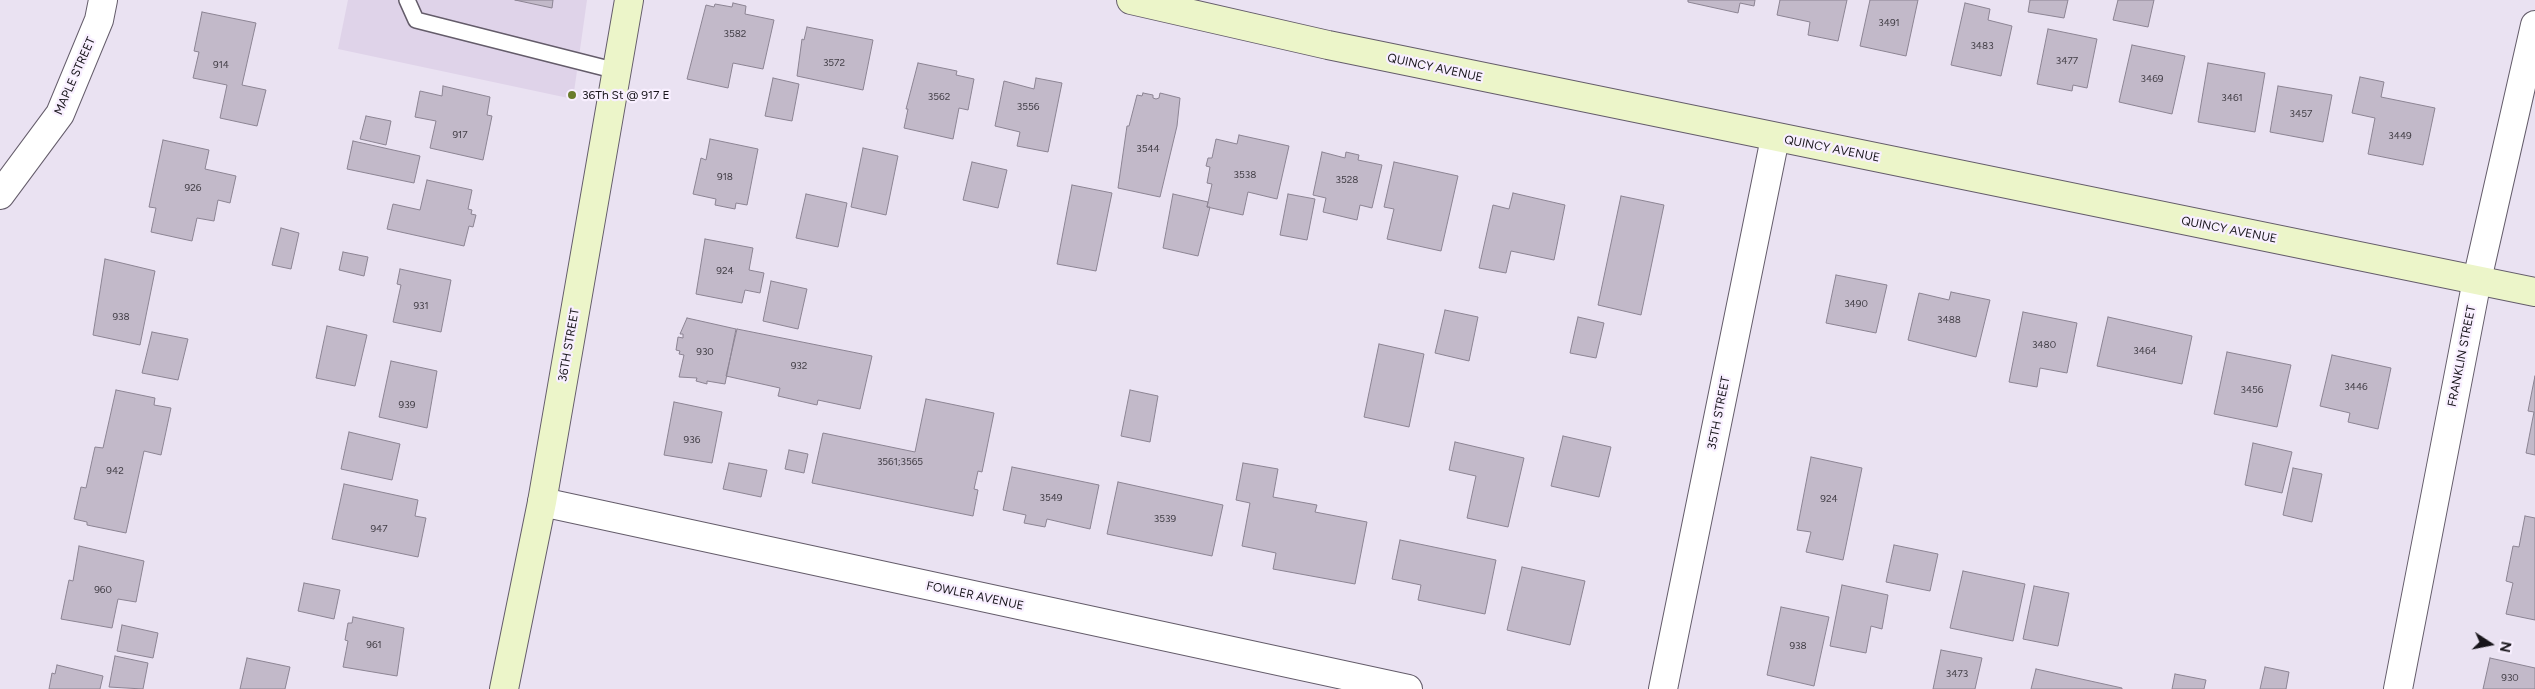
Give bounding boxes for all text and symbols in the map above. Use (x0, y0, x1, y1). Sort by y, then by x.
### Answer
house number: 3491 (1878, 17, 1900, 29)
house number: 3582 (724, 28, 746, 40)
street label: MAPLE STREET (51, 35, 99, 117)
house number: 3483 (1970, 40, 1994, 52)
street label: QUINCY AVENUE (1386, 51, 1484, 85)
house number: 3477 (2056, 55, 2078, 67)
house number: 3572 (823, 57, 845, 69)
house number: 914 (213, 59, 229, 71)
house number: 3469 (2141, 73, 2163, 85)
place label: 36Th St @ 917 E (582, 88, 670, 102)
marker: 36Th St @ 917 E (566, 89, 578, 101)
house number: 3562 (928, 91, 950, 103)
house number: 3461 (2221, 92, 2243, 104)
house number: 3556 (1017, 101, 1039, 113)
house number: 3457 (2290, 108, 2312, 120)
house number: 917 (452, 129, 468, 141)
house number: 3449 (2388, 130, 2412, 142)
street label: QUINCY AVENUE (1783, 133, 1881, 165)
house number: 3544 (1136, 143, 1160, 155)
house number: 3538 (1234, 169, 1256, 181)
house number: 918 (717, 171, 733, 183)
house number: 3528 (1336, 174, 1358, 186)
house number: 926 (185, 182, 201, 194)
street label: QUINCY AVENUE (2180, 214, 2278, 246)
house number: 924 (716, 265, 734, 277)
house number: 3490 (1844, 298, 1868, 310)
house number: 931 (413, 300, 429, 312)
street label: FRANKLIN STREET (2445, 304, 2479, 408)
street label: 36TH STREET (555, 307, 583, 383)
house number: 938 (112, 311, 130, 323)
house number: 3488 (1937, 314, 1961, 326)
house number: 3480 (2032, 339, 2056, 351)
house number: 3464 (2133, 345, 2157, 357)
house number: 930 (696, 346, 714, 358)
house number: 932 (791, 360, 807, 372)
street label: 35TH STREET (1705, 375, 1733, 451)
house number: 3446 (2344, 381, 2368, 393)
house number: 3456 (2240, 384, 2264, 396)
house number: 939 (399, 399, 415, 411)
house number: 936 (684, 434, 700, 446)
house number: 3561;3565 (877, 456, 923, 468)
house number: 942 (106, 465, 124, 477)
house number: 3549 (1039, 492, 1063, 504)
house number: 924 (1820, 493, 1838, 505)
house number: 3539 (1154, 513, 1176, 525)
house number: 947 (370, 523, 388, 535)
street label: FOWLER AVENUE (925, 579, 1025, 613)
house number: 960 (94, 584, 112, 596)
north arrow (2465, 619, 2515, 669)
house number: 961 (366, 639, 382, 651)
house number: 938 (1789, 640, 1807, 652)
text: N (2496, 640, 2515, 654)
house number: 3473 (1946, 668, 1968, 680)
house number: 930 (2501, 672, 2519, 684)

